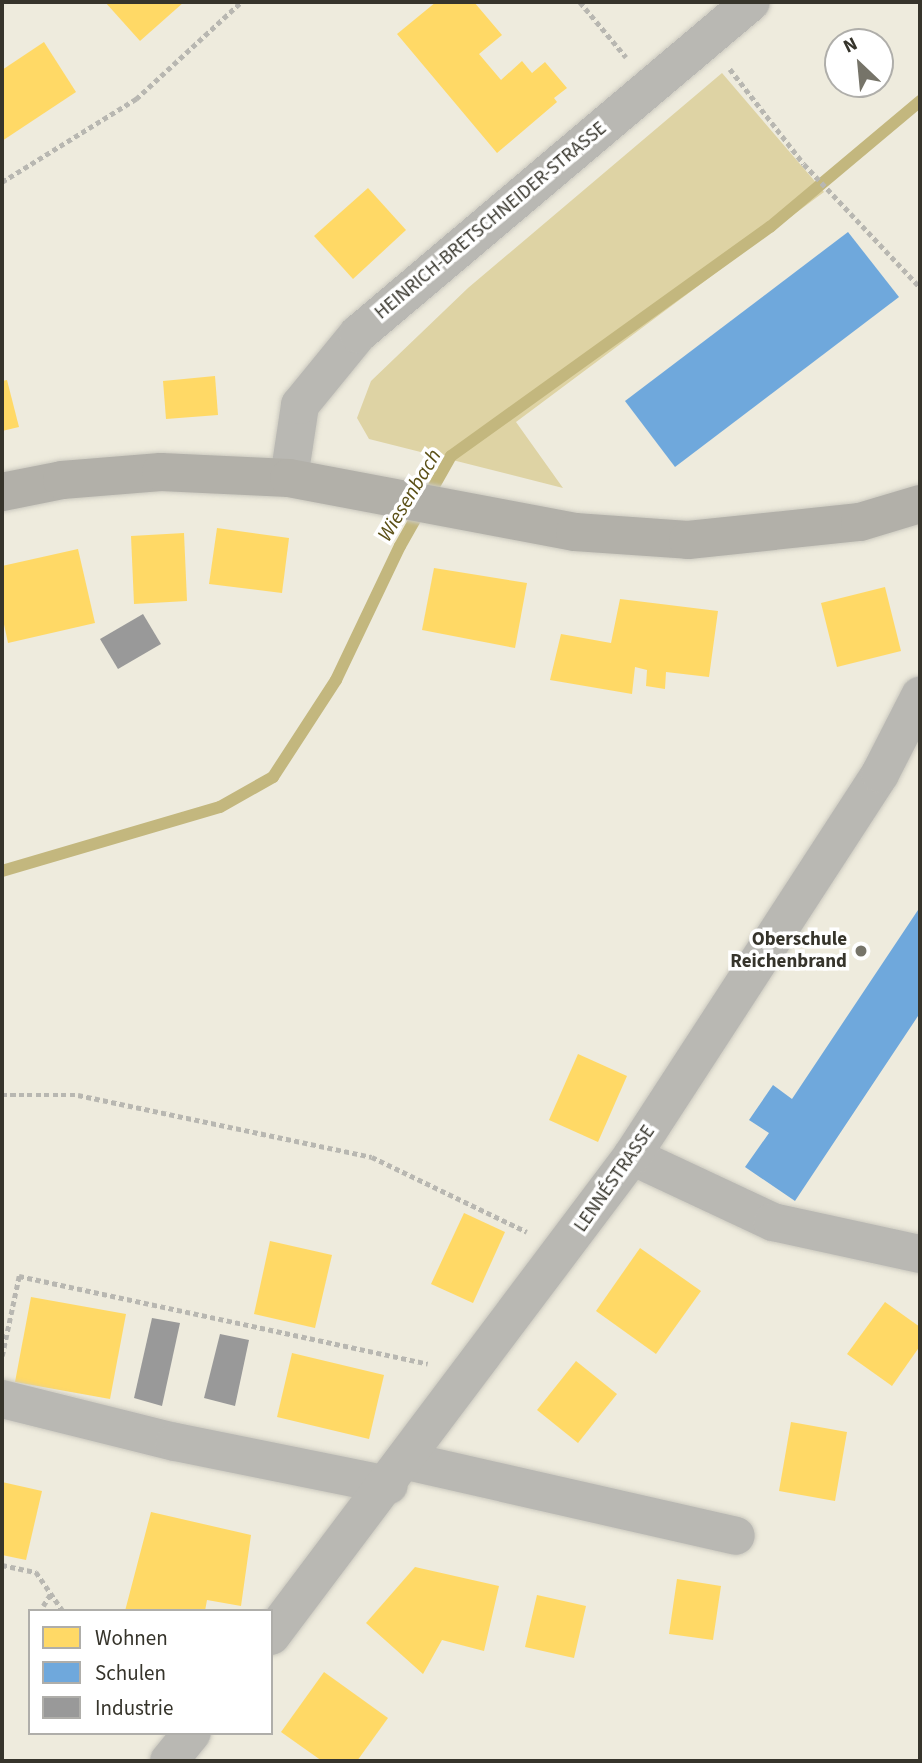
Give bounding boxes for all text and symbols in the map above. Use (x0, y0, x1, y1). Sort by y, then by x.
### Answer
north arrow (824, 28, 894, 98)
text: N (839, 31, 862, 60)
street label: HEINRICH-BRETSCHNEIDER-STRASSE (371, 117, 611, 325)
water label: Wiesenbach (372, 444, 446, 546)
place label: Oberschule Reichenbrand (730, 929, 847, 973)
marker: Oberschule Reichenbrand (853, 943, 869, 959)
street label: LENNÉSTRASSE (570, 1121, 660, 1237)
legend (28, 1609, 273, 1735)
text: Wohnen (95, 1623, 168, 1653)
text: Schulen (95, 1658, 166, 1688)
text: Industrie (95, 1693, 173, 1723)

